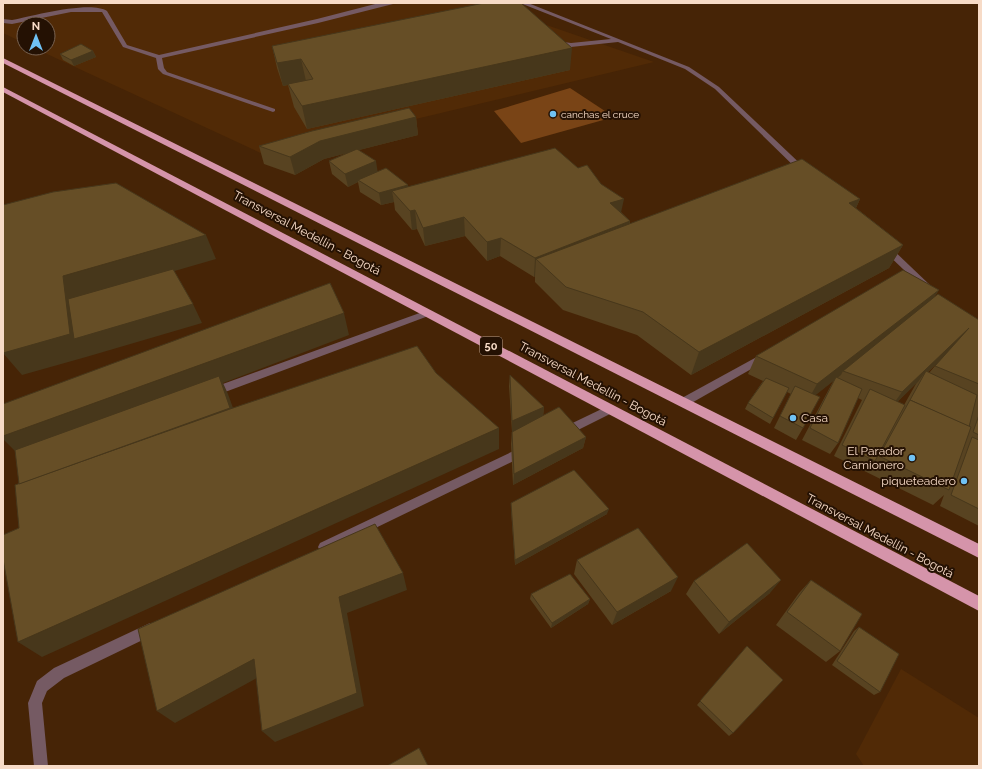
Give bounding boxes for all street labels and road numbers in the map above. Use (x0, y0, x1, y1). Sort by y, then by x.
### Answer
street label: Transversal Medellin - Bogotá (231, 188, 383, 278)
road number: 50 (480, 337, 502, 355)
street label: Transversal Medellin - Bogotá (517, 339, 669, 429)
street label: Transversal Medellin - Bogotá (804, 491, 956, 581)

